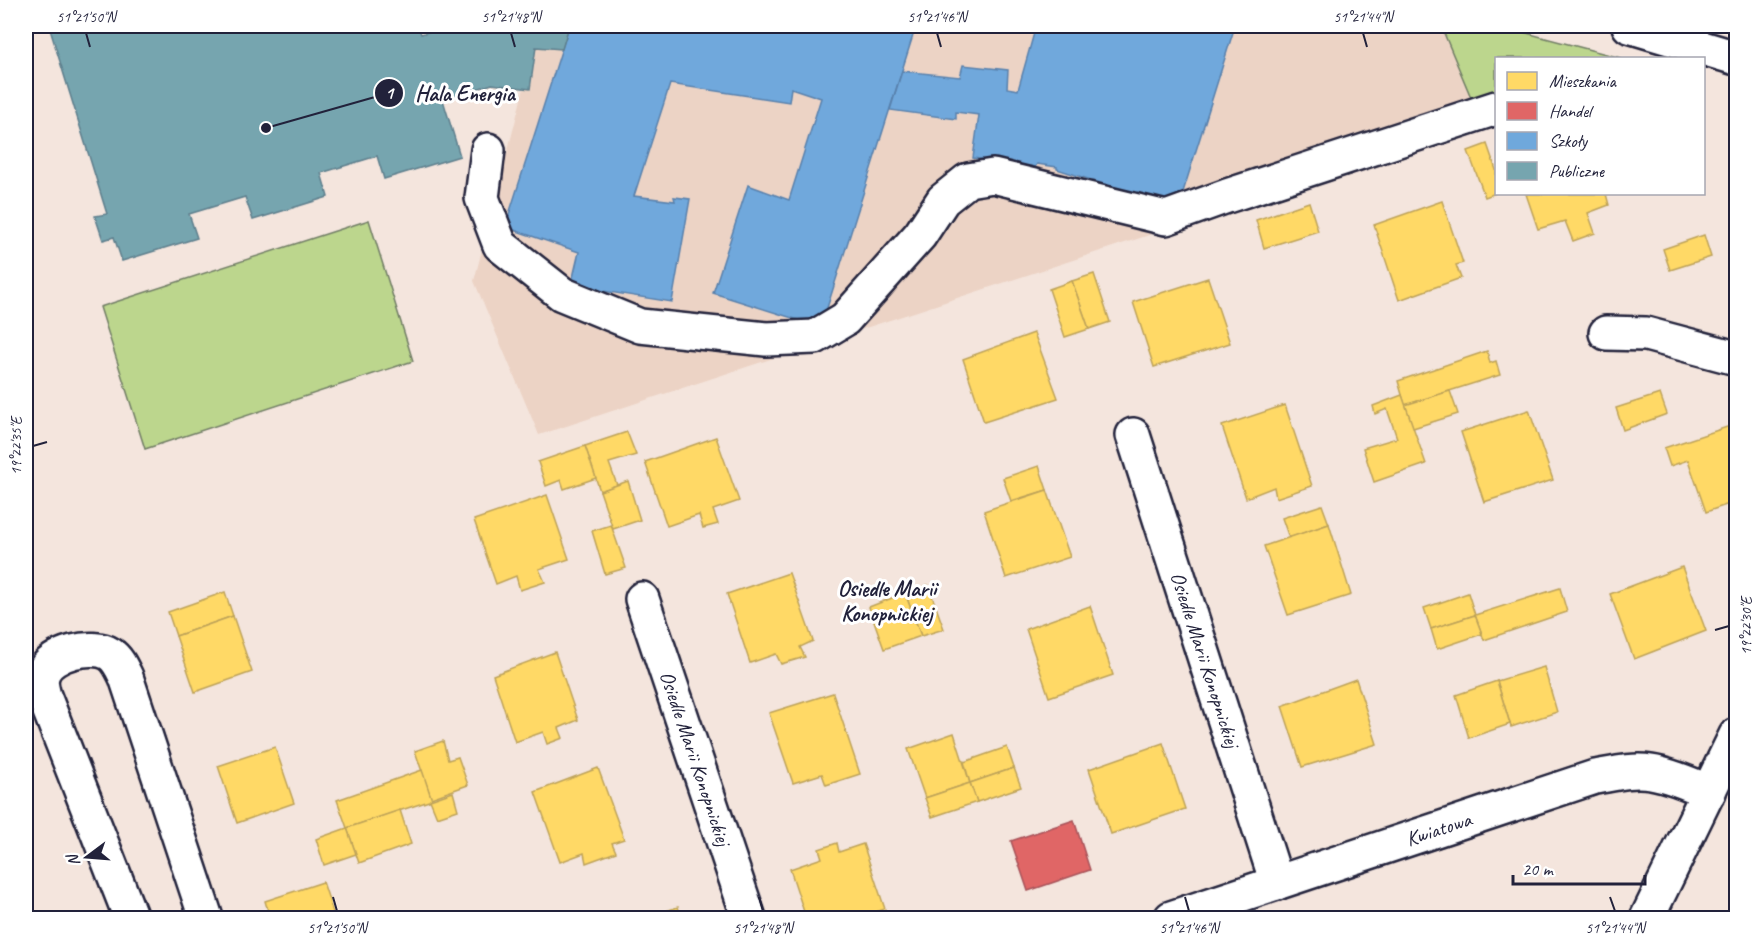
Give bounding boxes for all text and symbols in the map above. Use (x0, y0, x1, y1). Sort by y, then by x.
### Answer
text: 51°21'50"N (56, 8, 119, 27)
text: 51°21'48"N (481, 8, 544, 27)
text: 51°21'46"N (907, 8, 970, 27)
text: 51°21'44"N (1333, 8, 1396, 27)
legend (1495, 57, 1705, 195)
text: Mieszkania (1549, 70, 1618, 92)
callout: Hala Energia (374, 73, 527, 113)
text: Hala Energia (415, 80, 517, 108)
text: 1 (385, 82, 395, 104)
text: Handel (1549, 100, 1594, 122)
text: Szkoły (1549, 130, 1589, 152)
text: Publiczne (1549, 160, 1605, 182)
text: 19°22'35"E (7, 415, 26, 475)
street label: Osiedle Marii Konopnickiej (1165, 569, 1246, 753)
district label: Osiedle Marii Konopnickiej (838, 575, 939, 628)
text: 19°22'30"E (1737, 595, 1756, 655)
street label: Osiedle Marii Konopnickiej (654, 668, 738, 852)
street label: Kwiatowa (1402, 805, 1476, 852)
north arrow (57, 827, 117, 887)
scale bar (1513, 848, 1645, 886)
text: N (62, 850, 85, 868)
text: 20 m (1522, 858, 1555, 880)
text: 51°21'50"N (307, 919, 370, 938)
text: 51°21'48"N (733, 919, 796, 938)
text: 51°21'46"N (1159, 919, 1222, 938)
text: 51°21'44"N (1585, 919, 1648, 938)

